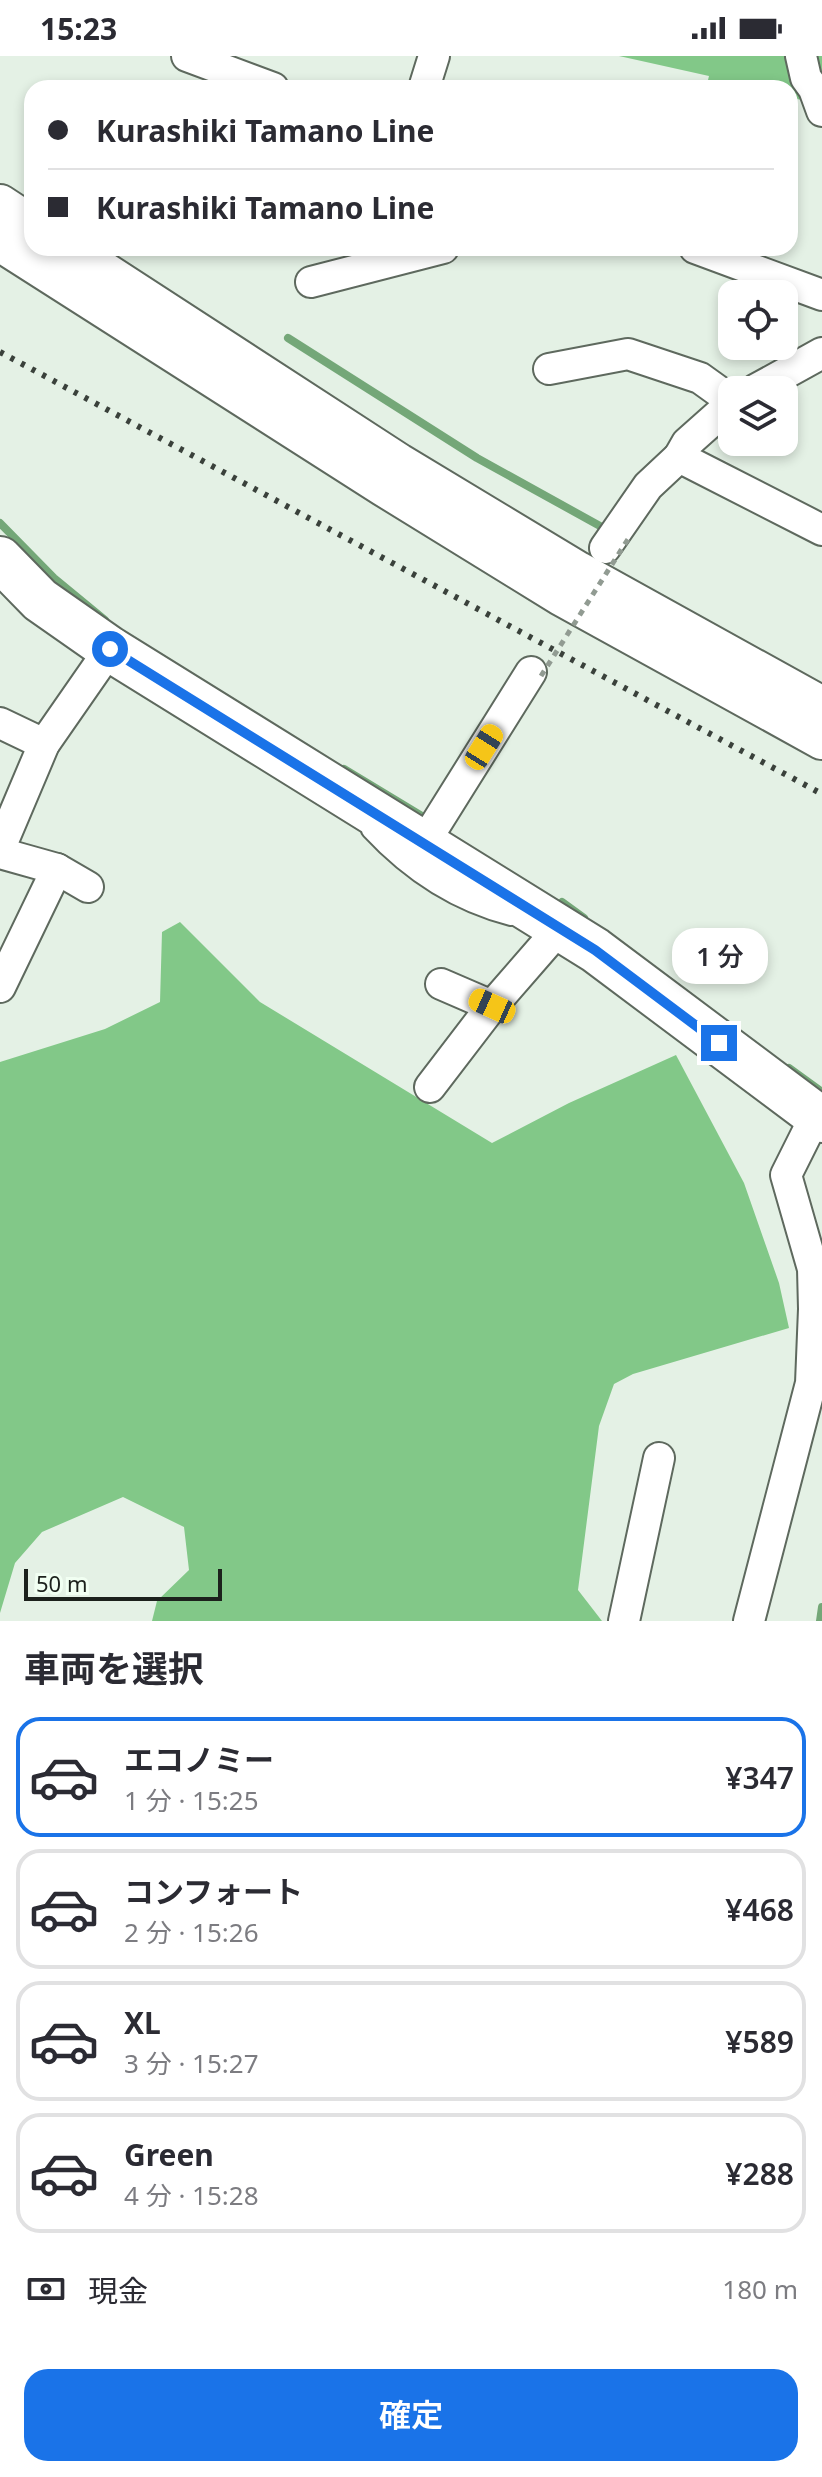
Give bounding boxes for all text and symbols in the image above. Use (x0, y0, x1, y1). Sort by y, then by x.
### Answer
text: 15:23 (40, 8, 117, 49)
text: Kurashiki Tamano Line (96, 110, 434, 151)
text: Kurashiki Tamano Line (96, 187, 434, 228)
map controls (718, 280, 798, 456)
button: locate (718, 280, 798, 360)
button: layers (718, 376, 798, 456)
route start (92, 631, 128, 667)
car (461, 720, 507, 774)
callout: 1 分 (671, 927, 767, 983)
text: 1 分 (696, 938, 744, 974)
car (465, 985, 519, 1027)
route end (701, 1025, 737, 1061)
scale bar (24, 1565, 222, 1601)
text: 50 m (36, 1568, 87, 1598)
text: 車両を選択 (24, 1644, 204, 1693)
text: エコノミー (124, 1739, 274, 1780)
icon: car (28, 1741, 100, 1813)
text: ¥347 (725, 1757, 794, 1798)
text: 1 分 · 15:25 (124, 1782, 259, 1818)
text: コンフォート (124, 1871, 303, 1912)
icon: car (28, 1873, 100, 1945)
text: ¥468 (725, 1889, 794, 1930)
text: 2 分 · 15:26 (124, 1914, 259, 1950)
text: XL (124, 2002, 161, 2043)
icon: car (28, 2005, 100, 2077)
text: ¥589 (725, 2021, 794, 2062)
text: 3 分 · 15:27 (124, 2045, 259, 2081)
text: Green (124, 2134, 214, 2175)
icon: car (28, 2137, 100, 2209)
text: ¥288 (725, 2153, 794, 2194)
text: 4 分 · 15:28 (124, 2177, 259, 2213)
icon: cash (24, 2267, 68, 2311)
text: 現金 (88, 2270, 148, 2311)
text: 180 m (722, 2271, 798, 2307)
button: 確定 (24, 2369, 798, 2461)

